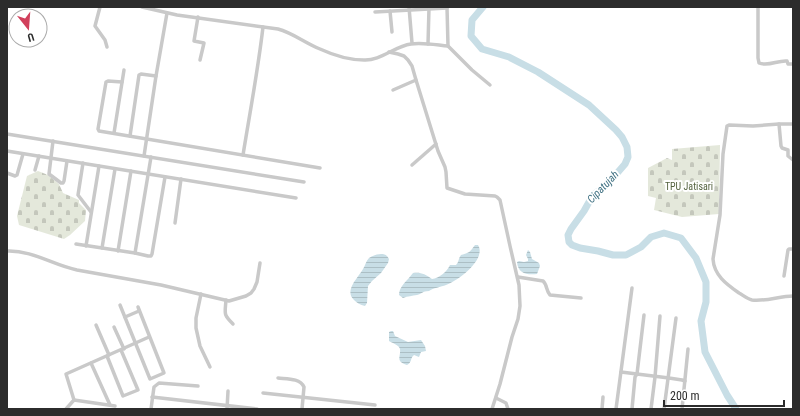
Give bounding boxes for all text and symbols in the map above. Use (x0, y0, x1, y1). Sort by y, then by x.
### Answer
north arrow (8, 8, 48, 48)
text: U (26, 30, 36, 44)
water label: Cipatujah (584, 168, 622, 206)
park label: TPU Jatisari (665, 181, 713, 192)
scale bar (664, 382, 784, 408)
text: 200 m (670, 389, 700, 403)

